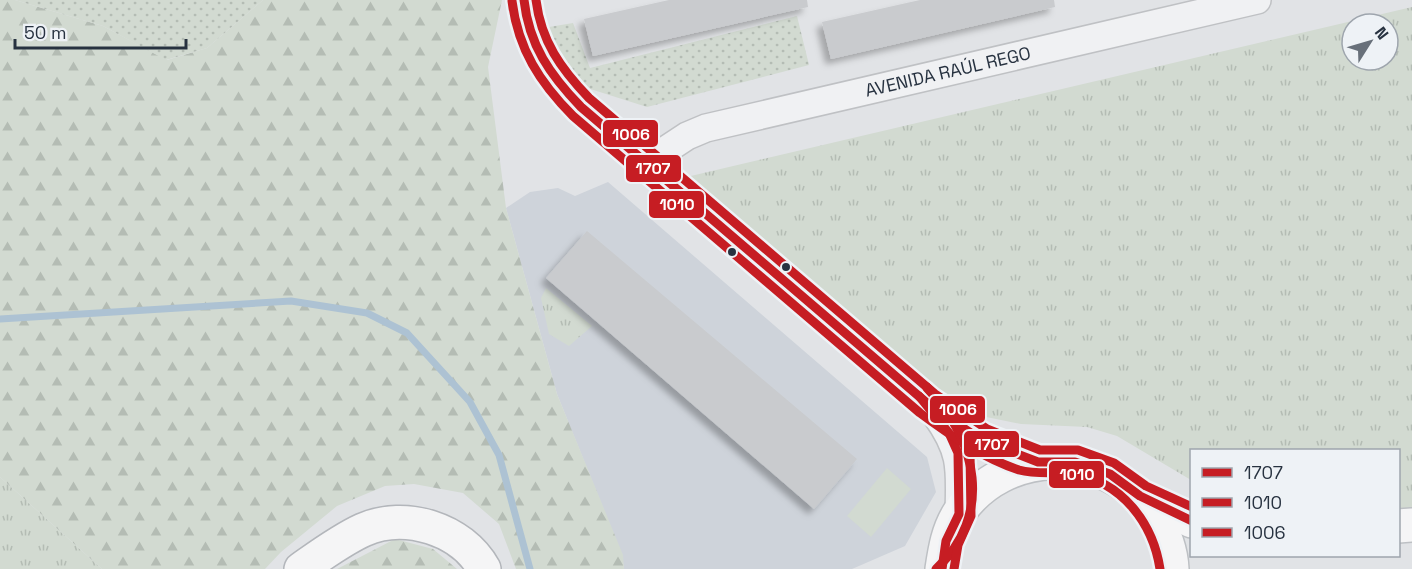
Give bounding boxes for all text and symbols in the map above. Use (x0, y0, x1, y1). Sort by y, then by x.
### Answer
scale bar (15, 12, 186, 50)
north arrow (1340, 12, 1400, 72)
text: 50 m (24, 21, 66, 44)
text: N (1370, 23, 1393, 44)
street label: AVENIDA RAÚL REGO (863, 41, 1033, 102)
line badge: 1006 (602, 119, 659, 148)
text: 1006 (612, 124, 650, 145)
line badge: 1707 (625, 154, 682, 183)
text: 1707 (636, 158, 671, 179)
line badge: 1010 (648, 190, 705, 219)
text: 1010 (659, 194, 695, 215)
unlabelled marker (726, 246, 738, 258)
unlabelled marker (780, 261, 792, 273)
line badge: 1006 (929, 395, 986, 424)
text: 1006 (939, 399, 977, 420)
line badge: 1707 (963, 430, 1020, 458)
text: 1707 (975, 434, 1010, 455)
legend (1190, 449, 1400, 557)
line badge: 1010 (1048, 460, 1105, 489)
text: 1707 (1244, 461, 1283, 484)
text: 1010 (1059, 464, 1095, 485)
text: 1010 (1244, 491, 1282, 514)
text: 1006 (1244, 521, 1286, 544)

